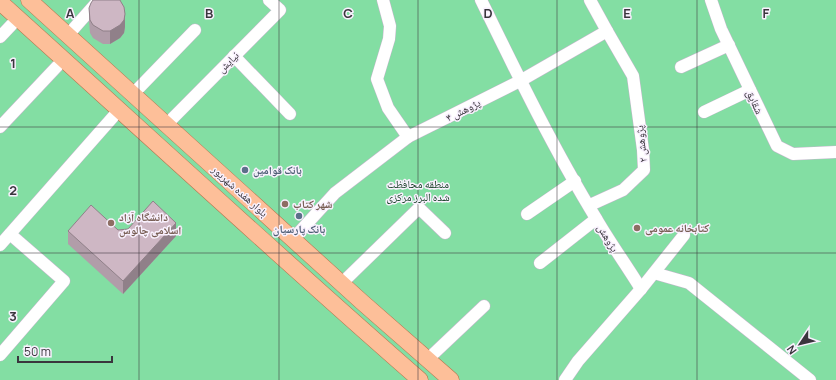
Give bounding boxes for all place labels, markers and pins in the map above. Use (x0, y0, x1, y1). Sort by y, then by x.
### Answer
place label: بانک قوامین (253, 162, 302, 178)
marker: بانک قوامین (240, 165, 250, 175)
place label: شهر کتاب (293, 196, 333, 211)
marker: شهر کتاب (280, 199, 290, 209)
place label: دانشگاه آزاد اسلامی چالوس (119, 209, 182, 238)
marker: بانک پارسیان (294, 211, 304, 221)
marker: دانشگاه آزاد اسلامی چالوس (106, 218, 116, 228)
place label: کتابخانه عمومی (645, 220, 709, 236)
place label: بانک پارسیان (273, 221, 325, 237)
marker: کتابخانه عمومی (632, 223, 642, 233)

